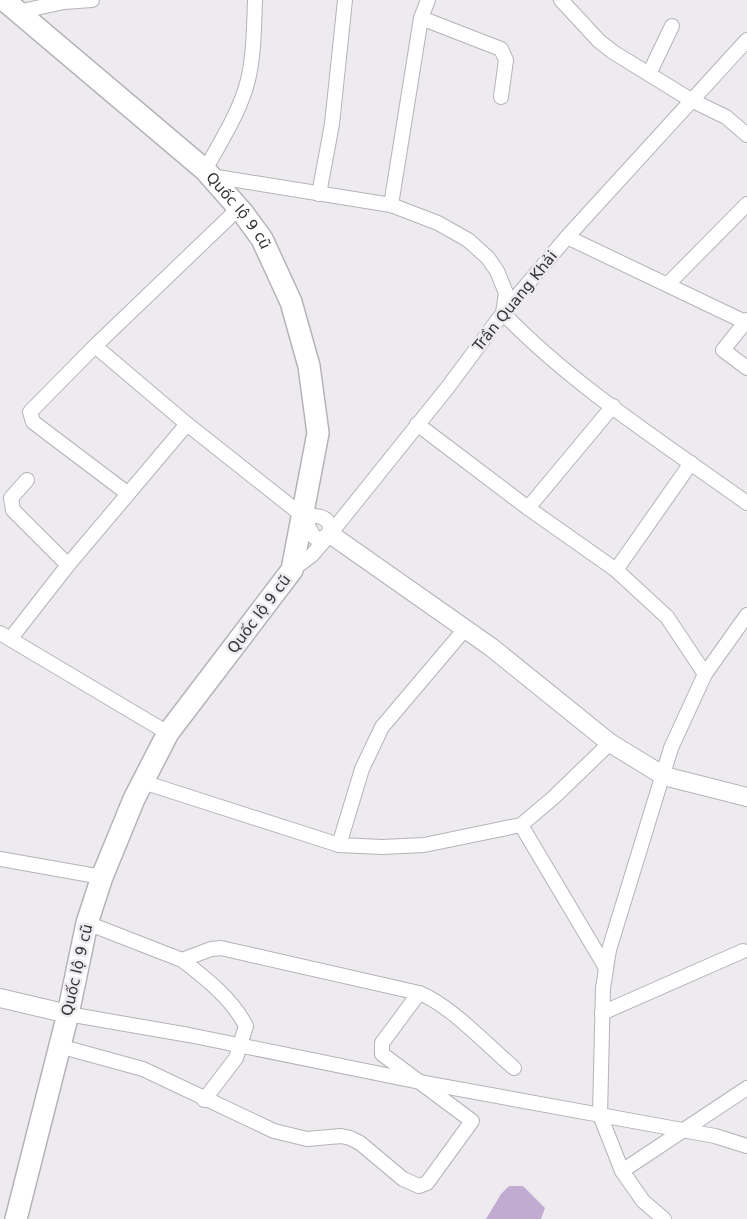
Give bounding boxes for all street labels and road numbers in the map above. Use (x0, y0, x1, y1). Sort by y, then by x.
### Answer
street label: Quốc lộ 9 cũ (202, 168, 274, 252)
street label: Trần Quang Khải (468, 247, 561, 355)
street label: Quốc lộ 9 cũ (224, 571, 294, 657)
street label: Quốc lộ 9 cũ (58, 922, 96, 1018)

